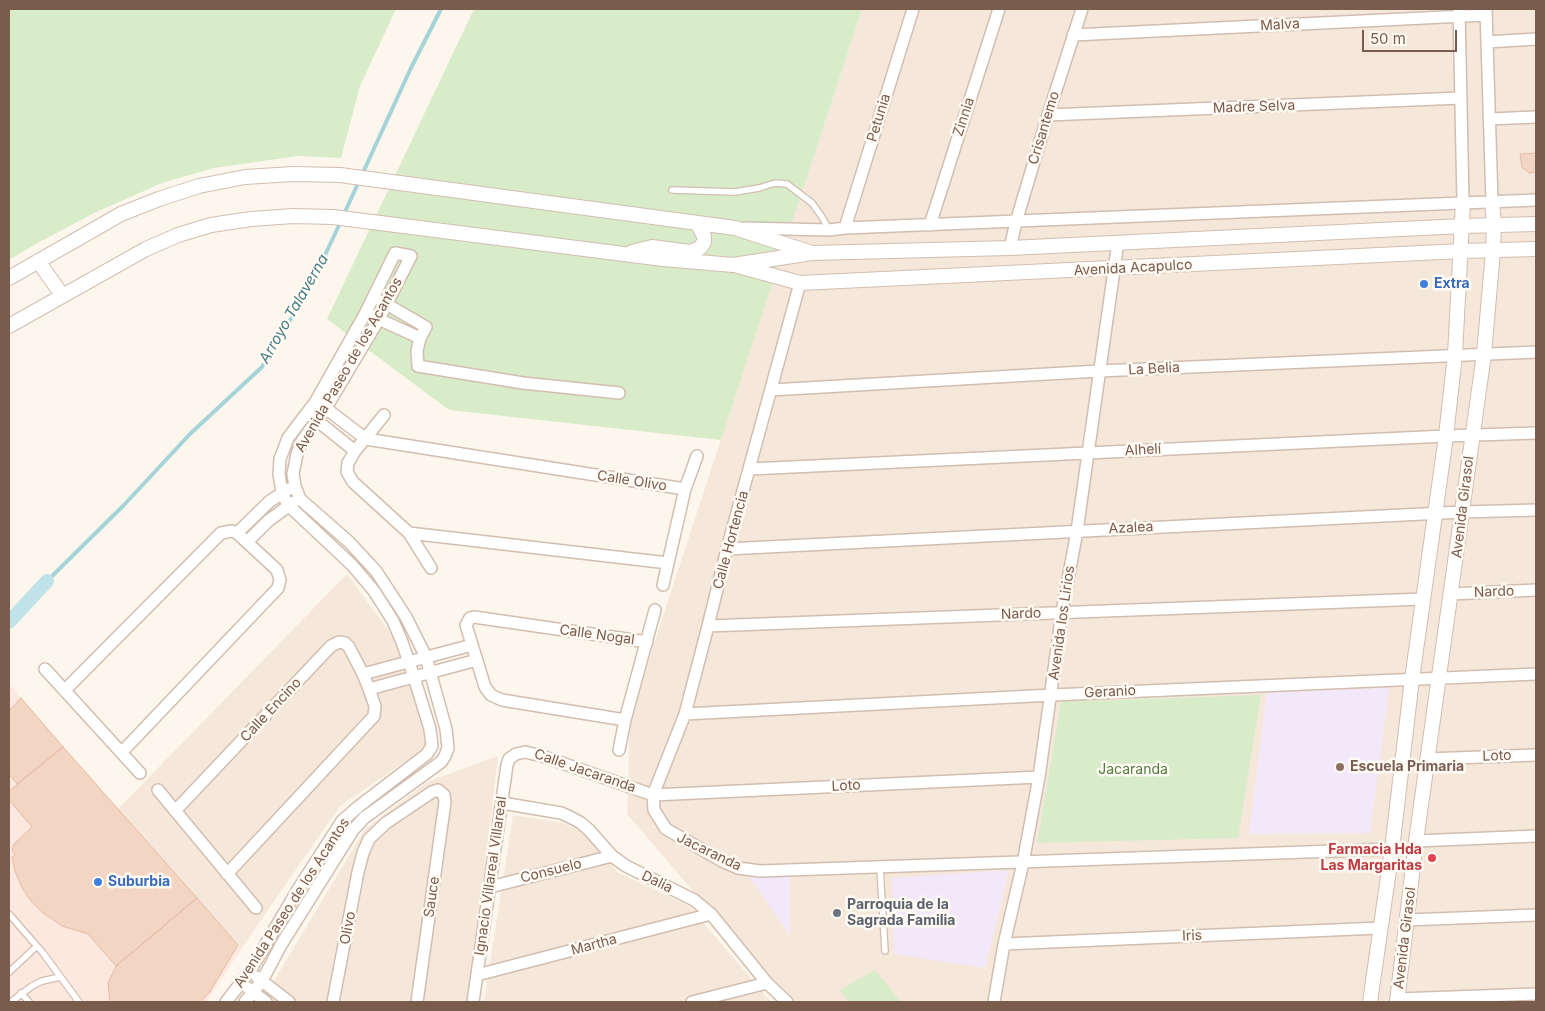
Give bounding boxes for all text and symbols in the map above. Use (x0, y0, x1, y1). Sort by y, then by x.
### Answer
street label: Malva (1260, 16, 1300, 34)
scale bar (1365, 20, 1460, 52)
text: 50 m (1370, 29, 1406, 48)
street label: Crisantemo (1025, 89, 1063, 167)
street label: Petunia (864, 92, 894, 144)
street label: Zinnia (950, 95, 978, 139)
street label: Madre Selva (1212, 97, 1296, 117)
water label: Arroyo Talaverna (256, 251, 332, 367)
street label: Avenida Acapulco (1073, 257, 1193, 279)
street label: Avenida Paseo de los Acantos (292, 275, 406, 455)
place label: Extra (1434, 276, 1470, 292)
marker: Extra (1418, 278, 1430, 290)
street label: La Belia (1128, 359, 1180, 379)
street label: Alhelí (1124, 441, 1162, 459)
street label: Avenida Girasol (1448, 455, 1478, 559)
street label: Calle Olivo (596, 467, 668, 495)
street label: Calle Hortencia (710, 489, 752, 591)
street label: Azalea (1108, 518, 1154, 538)
street label: Avenida los Lirios (1046, 565, 1078, 681)
street label: Nardo (1474, 583, 1514, 601)
street label: Nardo (1001, 605, 1041, 623)
street label: Calle Nogal (558, 621, 636, 649)
street label: Calle Encino (237, 674, 305, 746)
street label: Geranio (1084, 682, 1136, 702)
street label: Calle Jacaranda (532, 746, 638, 796)
street label: Loto (1482, 747, 1512, 765)
place label: Escuela Primaria (1350, 759, 1464, 775)
marker: Escuela Primaria (1334, 761, 1346, 773)
park label: Jacaranda (1098, 762, 1168, 778)
street label: Loto (831, 777, 861, 795)
street label: Ignacio Villareal Villareal (471, 795, 511, 957)
street label: Avenida Paseo de los Acantos (231, 815, 353, 991)
street label: Jacaranda (674, 829, 744, 875)
place label: Farmacia Hda Las Margaritas (1321, 842, 1422, 874)
marker: Farmacia Hda Las Margaritas (1426, 852, 1438, 864)
street label: Consuelo (519, 855, 583, 887)
street label: Dalia (639, 867, 675, 897)
place label: Suburbia (108, 874, 170, 890)
street label: Sauce (421, 875, 443, 919)
marker: Suburbia (92, 876, 104, 888)
street label: Avenida Girasol (1390, 886, 1420, 990)
place label: Parroquia de la Sagrada Familia (847, 897, 955, 930)
marker: Parroquia de la Sagrada Familia (831, 907, 843, 919)
street label: Olivo (337, 910, 359, 946)
street label: Iris (1182, 927, 1202, 945)
street label: Martha (569, 931, 619, 959)

